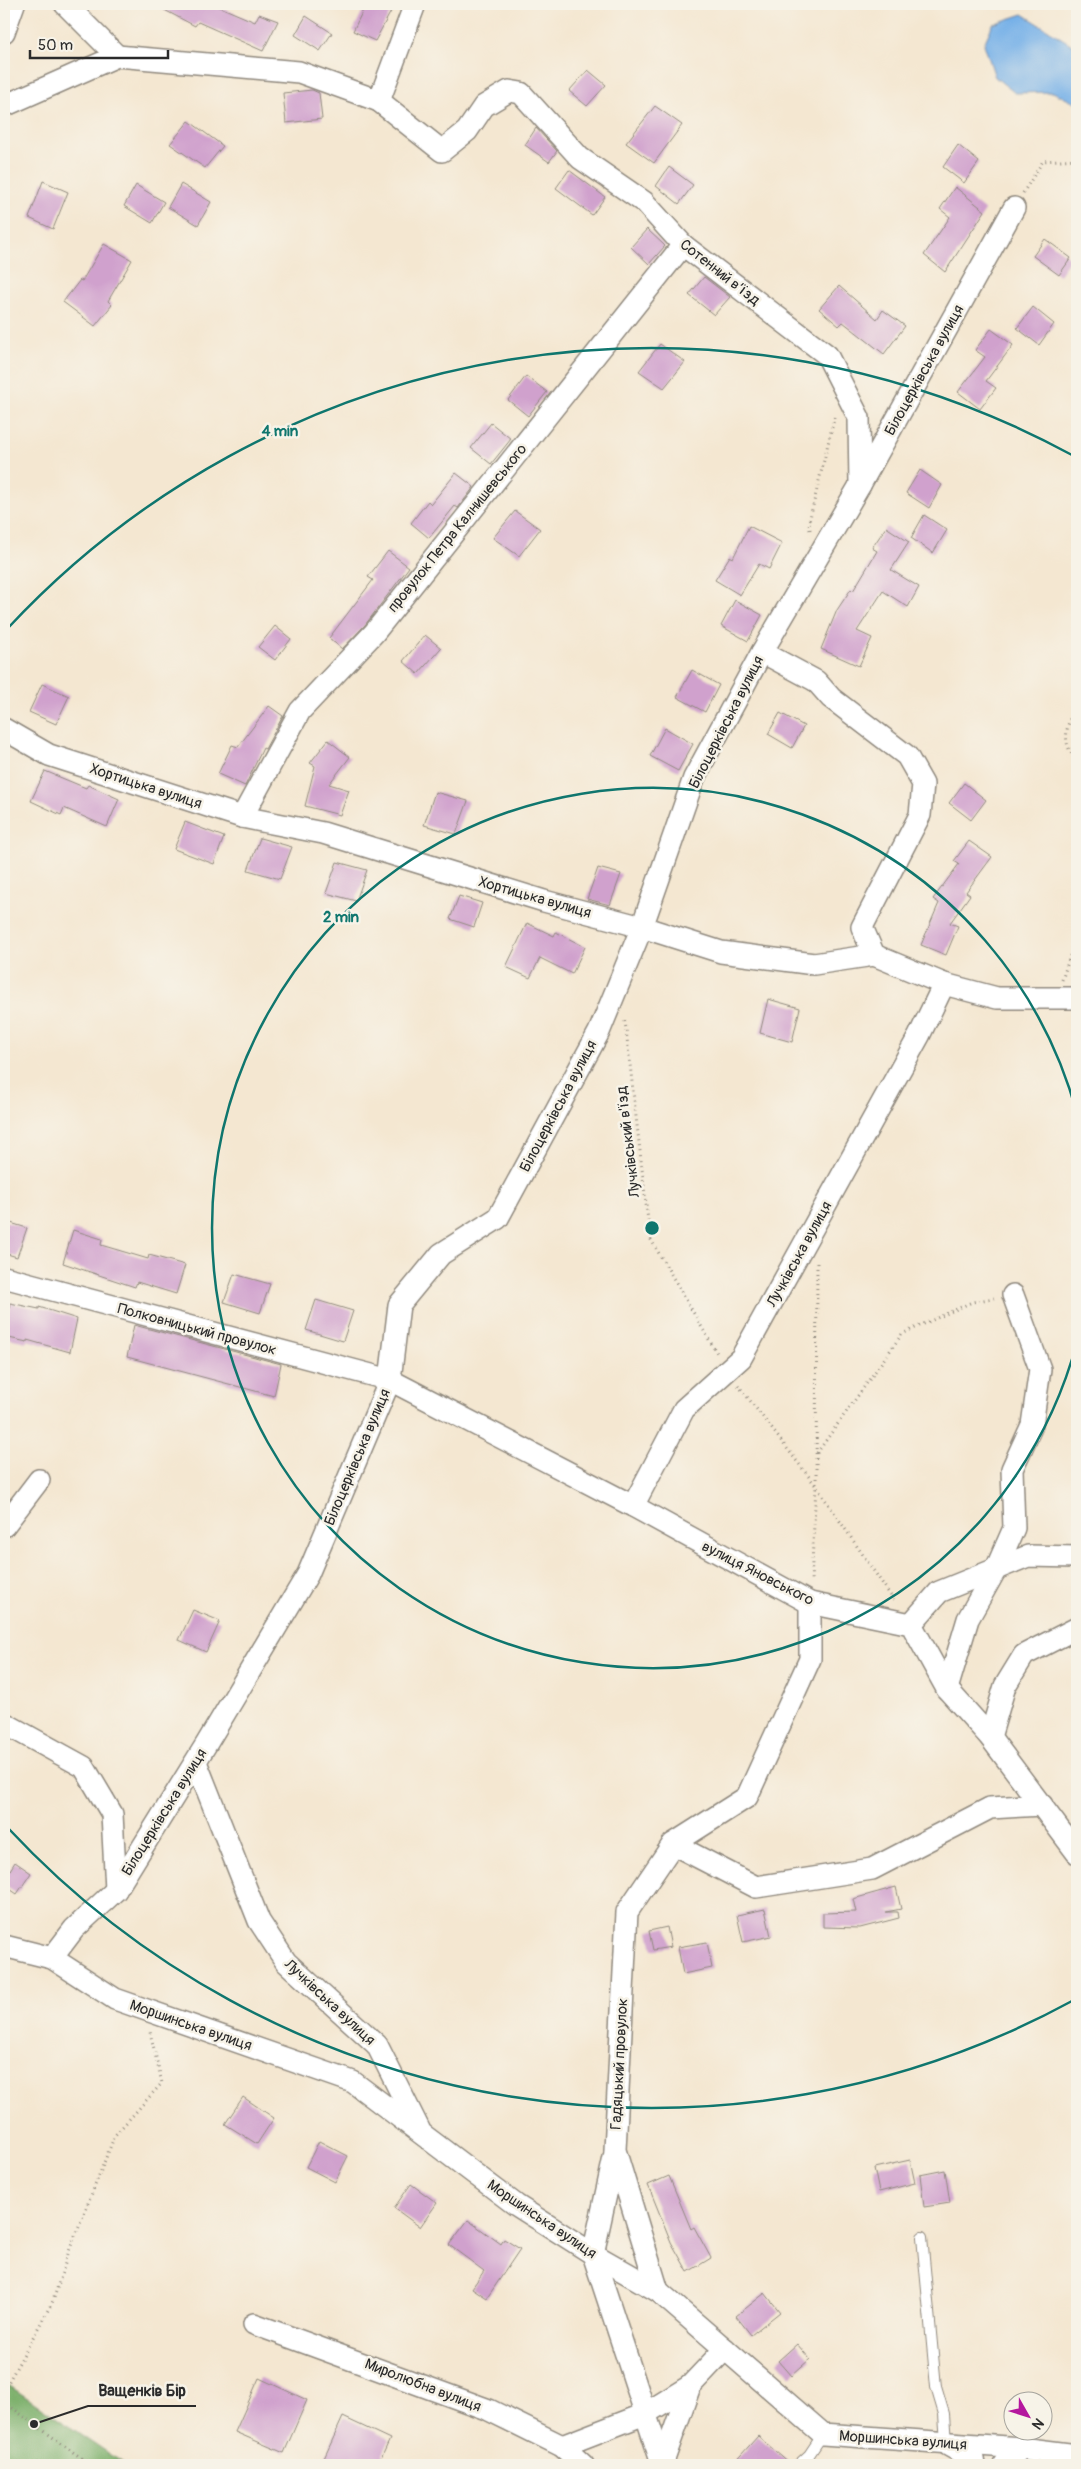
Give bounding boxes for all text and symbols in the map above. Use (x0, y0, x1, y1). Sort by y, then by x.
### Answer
scale bar (30, 28, 168, 60)
text: 50 m (38, 36, 73, 55)
street label: Сотенний в’їзд (676, 235, 764, 310)
street label: Білоцерківська вулиця (881, 302, 968, 439)
text: 4 min (262, 422, 299, 441)
street label: провулок Петра Калнишевського (384, 440, 531, 616)
street label: Білоцерківська вулиця (685, 653, 768, 792)
street label: Хортицька вулиця (88, 759, 204, 814)
street label: Хортицька вулиця (476, 872, 593, 923)
text: 2 min (323, 908, 359, 927)
street label: Білоцерківська вулиця (516, 1037, 601, 1175)
street label: Лучківський в'їзд (612, 1085, 645, 1200)
street label: Лучківська вулиця (762, 1198, 836, 1311)
centre of rings (643, 1219, 661, 1237)
street label: Полковницький провулок (115, 1299, 279, 1360)
street label: Білоцерківська вулиця (320, 1386, 395, 1528)
street label: вулиця Яновського (699, 1537, 817, 1610)
street label: Білоцерківська вулиця (118, 1745, 211, 1879)
street label: Лучківська вулиця (279, 1954, 379, 2050)
street label: Моршинська вулиця (127, 1996, 254, 2055)
street label: Гадяцький провулок (607, 1998, 632, 2130)
street label: Моршинська вулиця (483, 2176, 600, 2263)
street label: Миролюбна вулиця (362, 2354, 484, 2416)
callout: Ващенків Бір (88, 2375, 196, 2406)
text: Ващенків Бір (98, 2381, 186, 2401)
north arrow (1004, 2392, 1054, 2442)
text: N (1028, 2415, 1047, 2433)
street label: Моршинська вулиця (838, 2427, 967, 2454)

